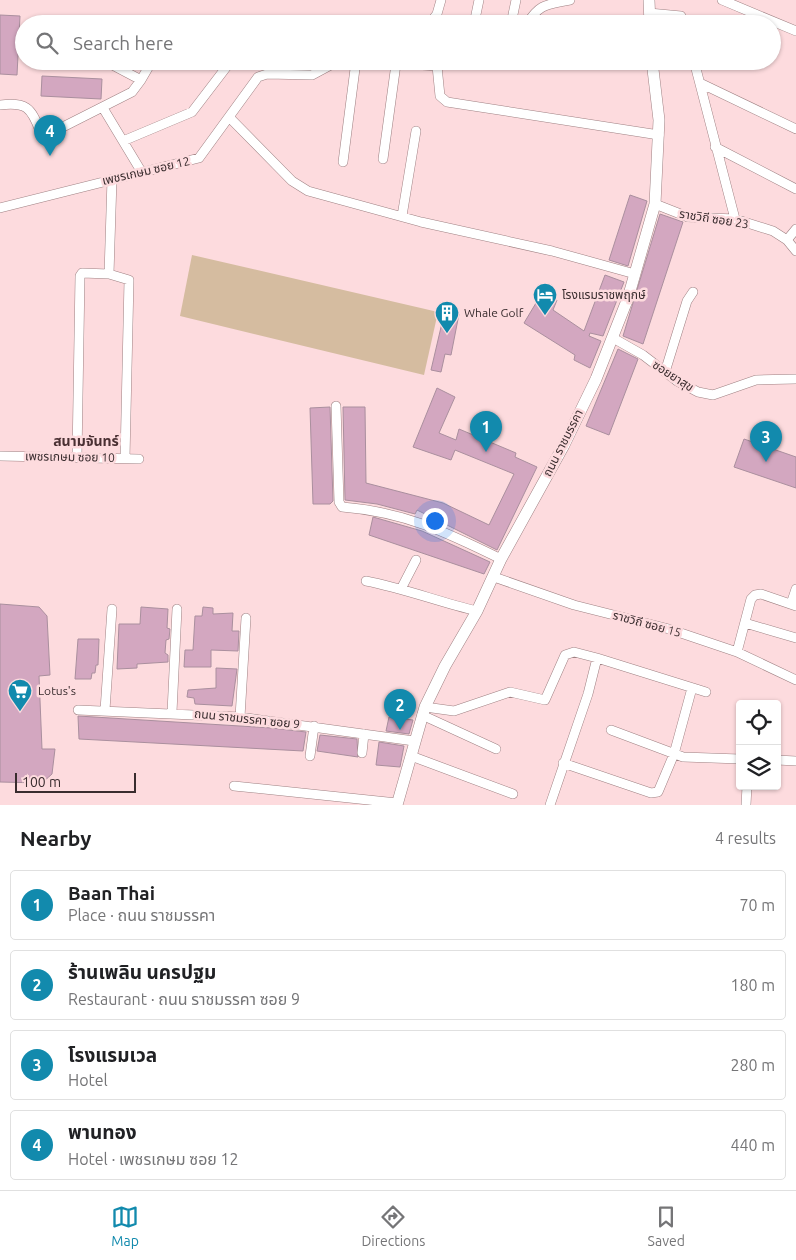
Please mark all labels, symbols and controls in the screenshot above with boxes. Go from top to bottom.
search box [15,15,781,70]
icon: search [33,29,61,57]
text: Search here [73,32,173,54]
pin: 4 [34,115,66,156]
street label: เพชรเกษม ซอย 12 [101,154,191,187]
street label: ราชวิถี ซอย 23 [678,207,750,230]
hotel icon: โรงแรมราชพฤกษ์ [532,282,558,316]
place label: โรงแรมราชพฤกษ์ [562,288,646,302]
building icon: Whale Golf [434,300,460,334]
place label: Whale Golf [464,306,524,319]
street label: ซอยยาสุข [650,358,696,394]
street label: ถนน ราชมรรคา [540,407,585,478]
pin: 1 [470,411,502,452]
pin: 3 [750,421,782,462]
district label: สนามจันทร์ [53,433,119,449]
street label: เพชรเกษม ซอย 10 [25,449,115,464]
your location [422,508,448,534]
street label: ราชวิถี ซอย 15 [612,608,683,639]
supermarket icon: Lotus's [7,678,33,712]
place label: Lotus's [38,684,76,697]
pin: 2 [384,689,416,730]
map controls [736,700,781,790]
button: locate [736,700,781,745]
street label: ถนน ราชมรรคา ซอย 9 [194,706,301,731]
button: layers [736,745,781,790]
scale bar [15,770,136,793]
text: 100 m [22,774,61,790]
text: Nearby [20,826,91,850]
text: 4 results [715,829,776,847]
text: Baan Thai [68,882,155,904]
text: 1 [32,896,42,914]
text: 70 m [739,896,775,914]
text: Place · ถนน ราชมรรคา [68,906,215,924]
text: ร้านเพลิน นครปฐม [68,961,216,983]
text: 2 [32,976,42,994]
text: 180 m [730,976,775,994]
text: Restaurant · ถนน ราชมรรคา ซอย 9 [68,990,300,1008]
text: โรงแรมเวล [68,1044,157,1066]
text: 3 [32,1056,42,1074]
text: 280 m [730,1056,775,1074]
text: Hotel [68,1071,108,1089]
text: พานทอง [68,1121,137,1143]
text: 4 [32,1136,42,1154]
text: 440 m [730,1136,775,1154]
text: Hotel · เพชรเกษม ซอย 12 [68,1150,239,1168]
tab: Map [111,1203,139,1249]
tab: Directions [361,1203,425,1249]
tab: Saved [648,1203,685,1249]

